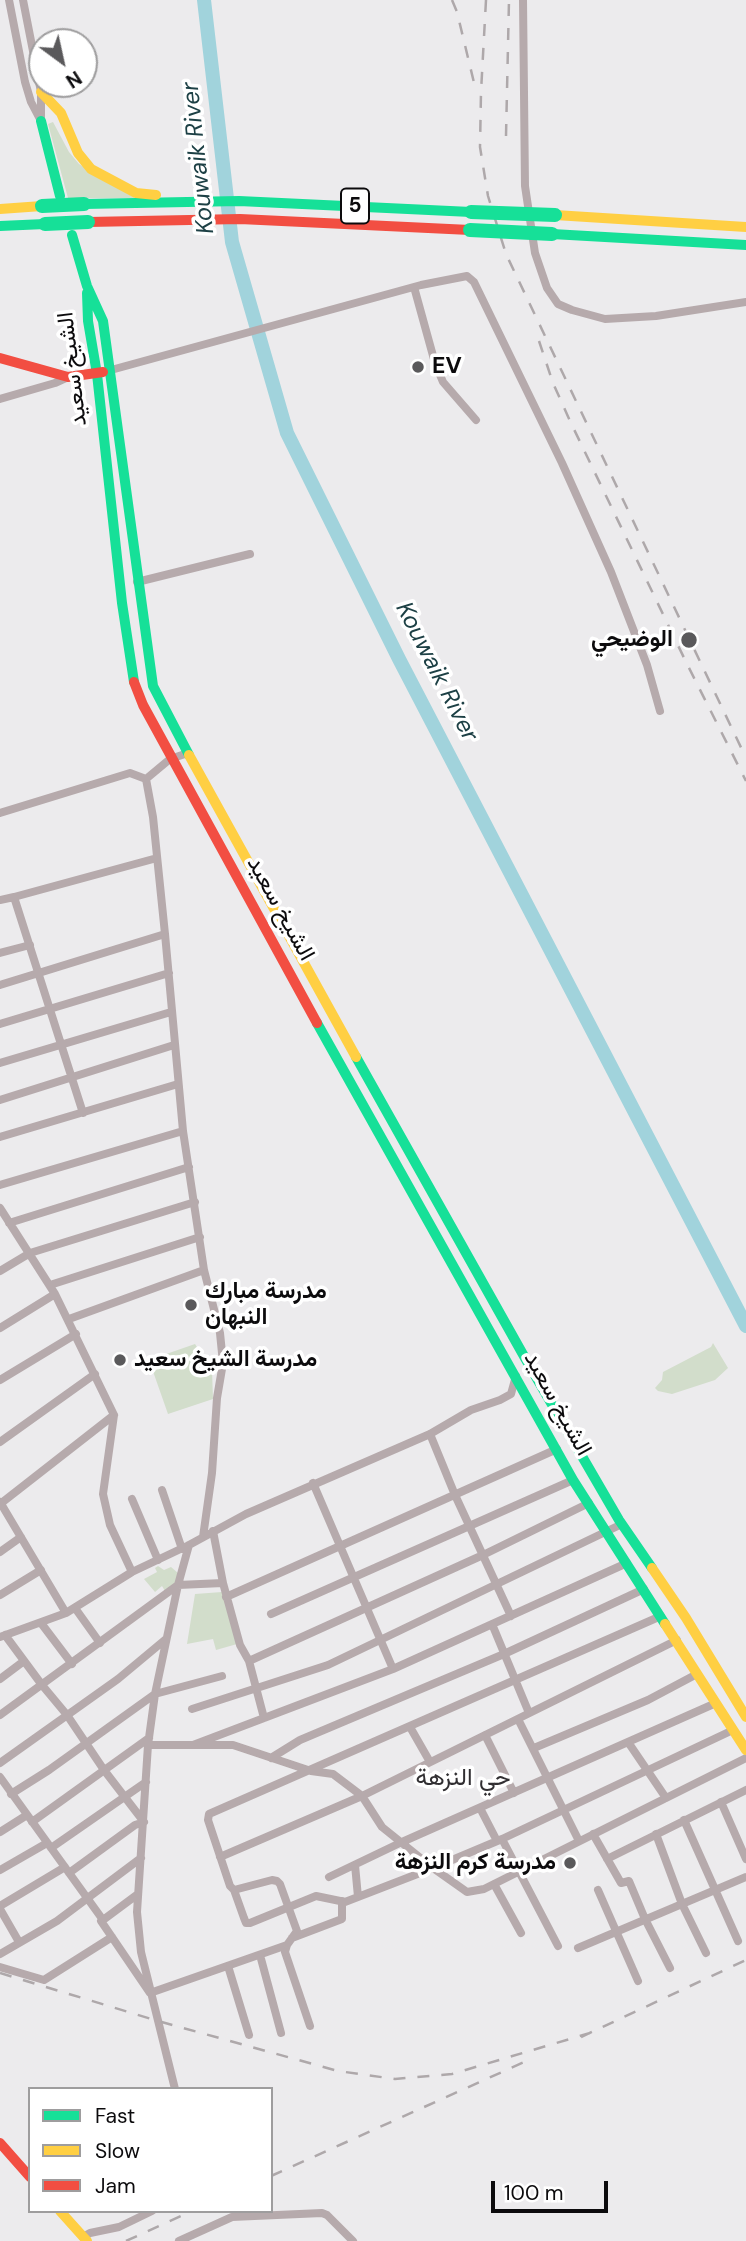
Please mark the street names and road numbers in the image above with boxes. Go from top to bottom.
road number: 5 [341,188,369,224]
street label: الشيخ سعيد [52,310,94,428]
street label: الشيخ سعيد [240,852,320,966]
street label: الشيخ سعيد [517,1347,597,1461]

